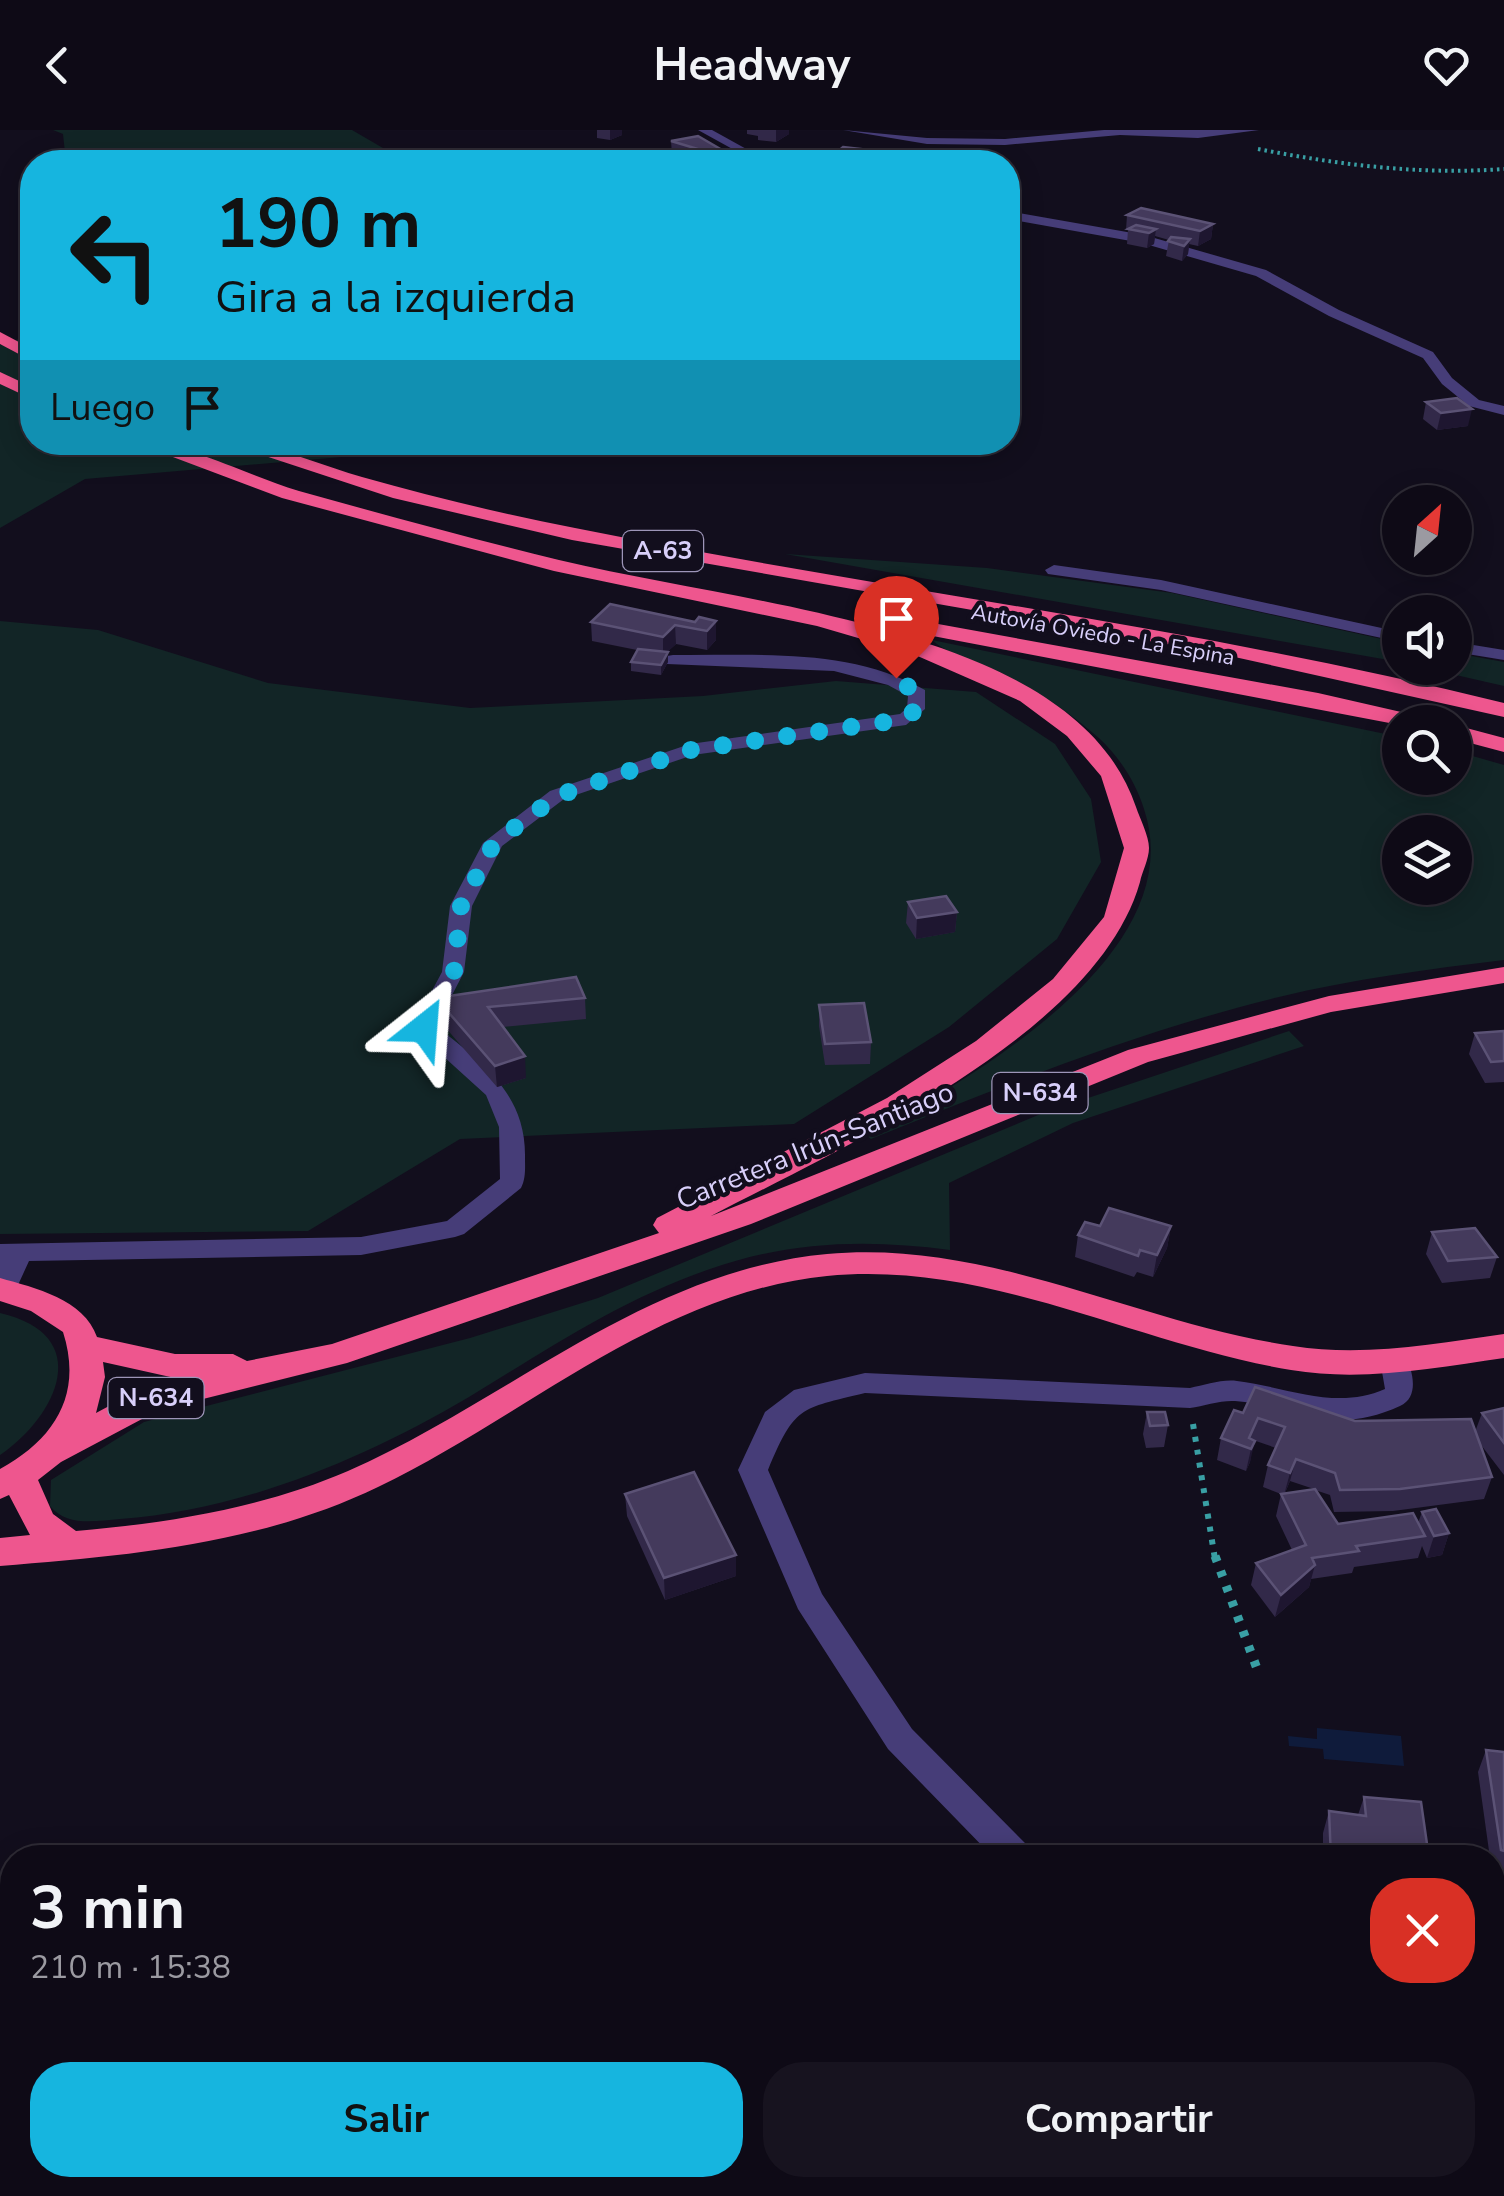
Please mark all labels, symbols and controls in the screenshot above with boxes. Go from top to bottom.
text: Headway [654,35,850,96]
icon: back [30,38,85,93]
icon: heart [1419,38,1474,93]
text: 190 m [215,176,421,272]
icon: left [50,190,180,320]
text: Gira a la izquierda [215,267,576,328]
icon: arrive [175,380,230,435]
text: Luego [50,382,155,433]
north arrow [1382,485,1472,575]
map controls [1382,485,1472,905]
road number: A-63 [623,531,703,571]
pin [854,576,939,679]
icon: arrive [869,591,924,646]
button: sound [1382,595,1472,685]
street label: Autovía Oviedo - La Espina [969,597,1237,673]
button: search [1382,705,1472,795]
button: layers [1382,815,1472,905]
position arrow [372,976,476,1080]
street label: Carretera Irún-Santiago [671,1073,959,1219]
road number: N-634 [992,1073,1088,1113]
road number: N-634 [108,1378,204,1418]
text: 3 min [30,1867,185,1949]
button: close [1370,1878,1475,1983]
text: 210 m · 15:38 [30,1946,231,1989]
button: Salir [30,2062,743,2177]
button: Compartir [763,2062,1475,2177]

